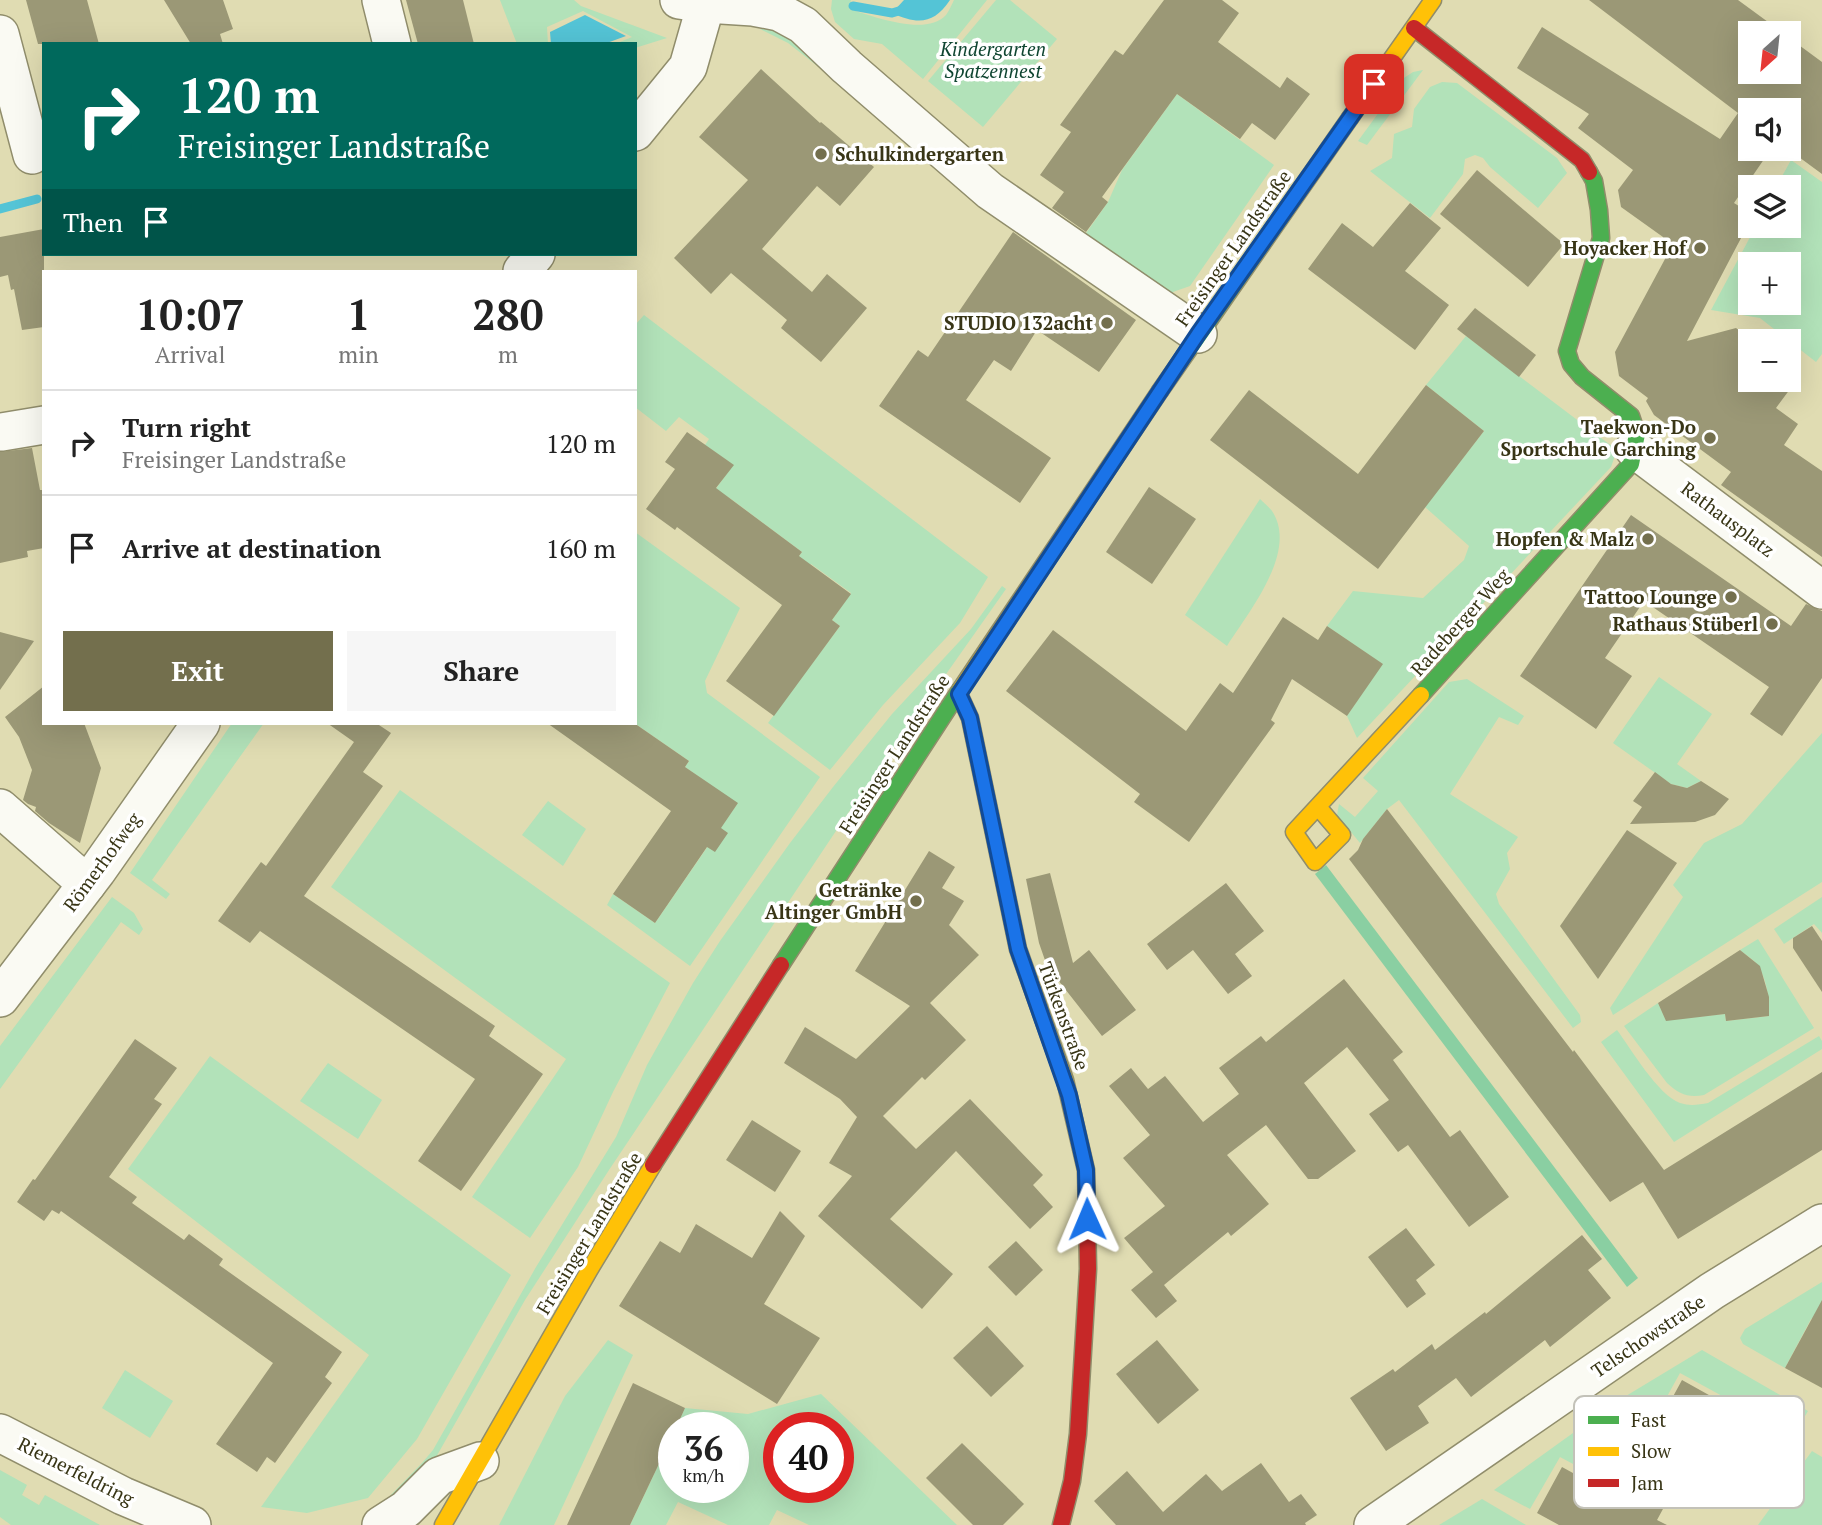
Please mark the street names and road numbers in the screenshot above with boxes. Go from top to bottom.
street label: Freisinger Landstraße [1169,165,1296,331]
street label: Rathausplatz [1676,475,1780,562]
street label: Radeberger Weg [1405,562,1515,681]
street label: Freisinger Landstraße [833,669,955,838]
street label: Römerhofweg [57,806,147,916]
street label: Türkenstraße [1033,958,1096,1073]
street label: Freisinger Landstraße [530,1147,647,1319]
street label: Telschowstraße [1586,1288,1709,1383]
street label: Riemerfeldring [14,1431,139,1511]

